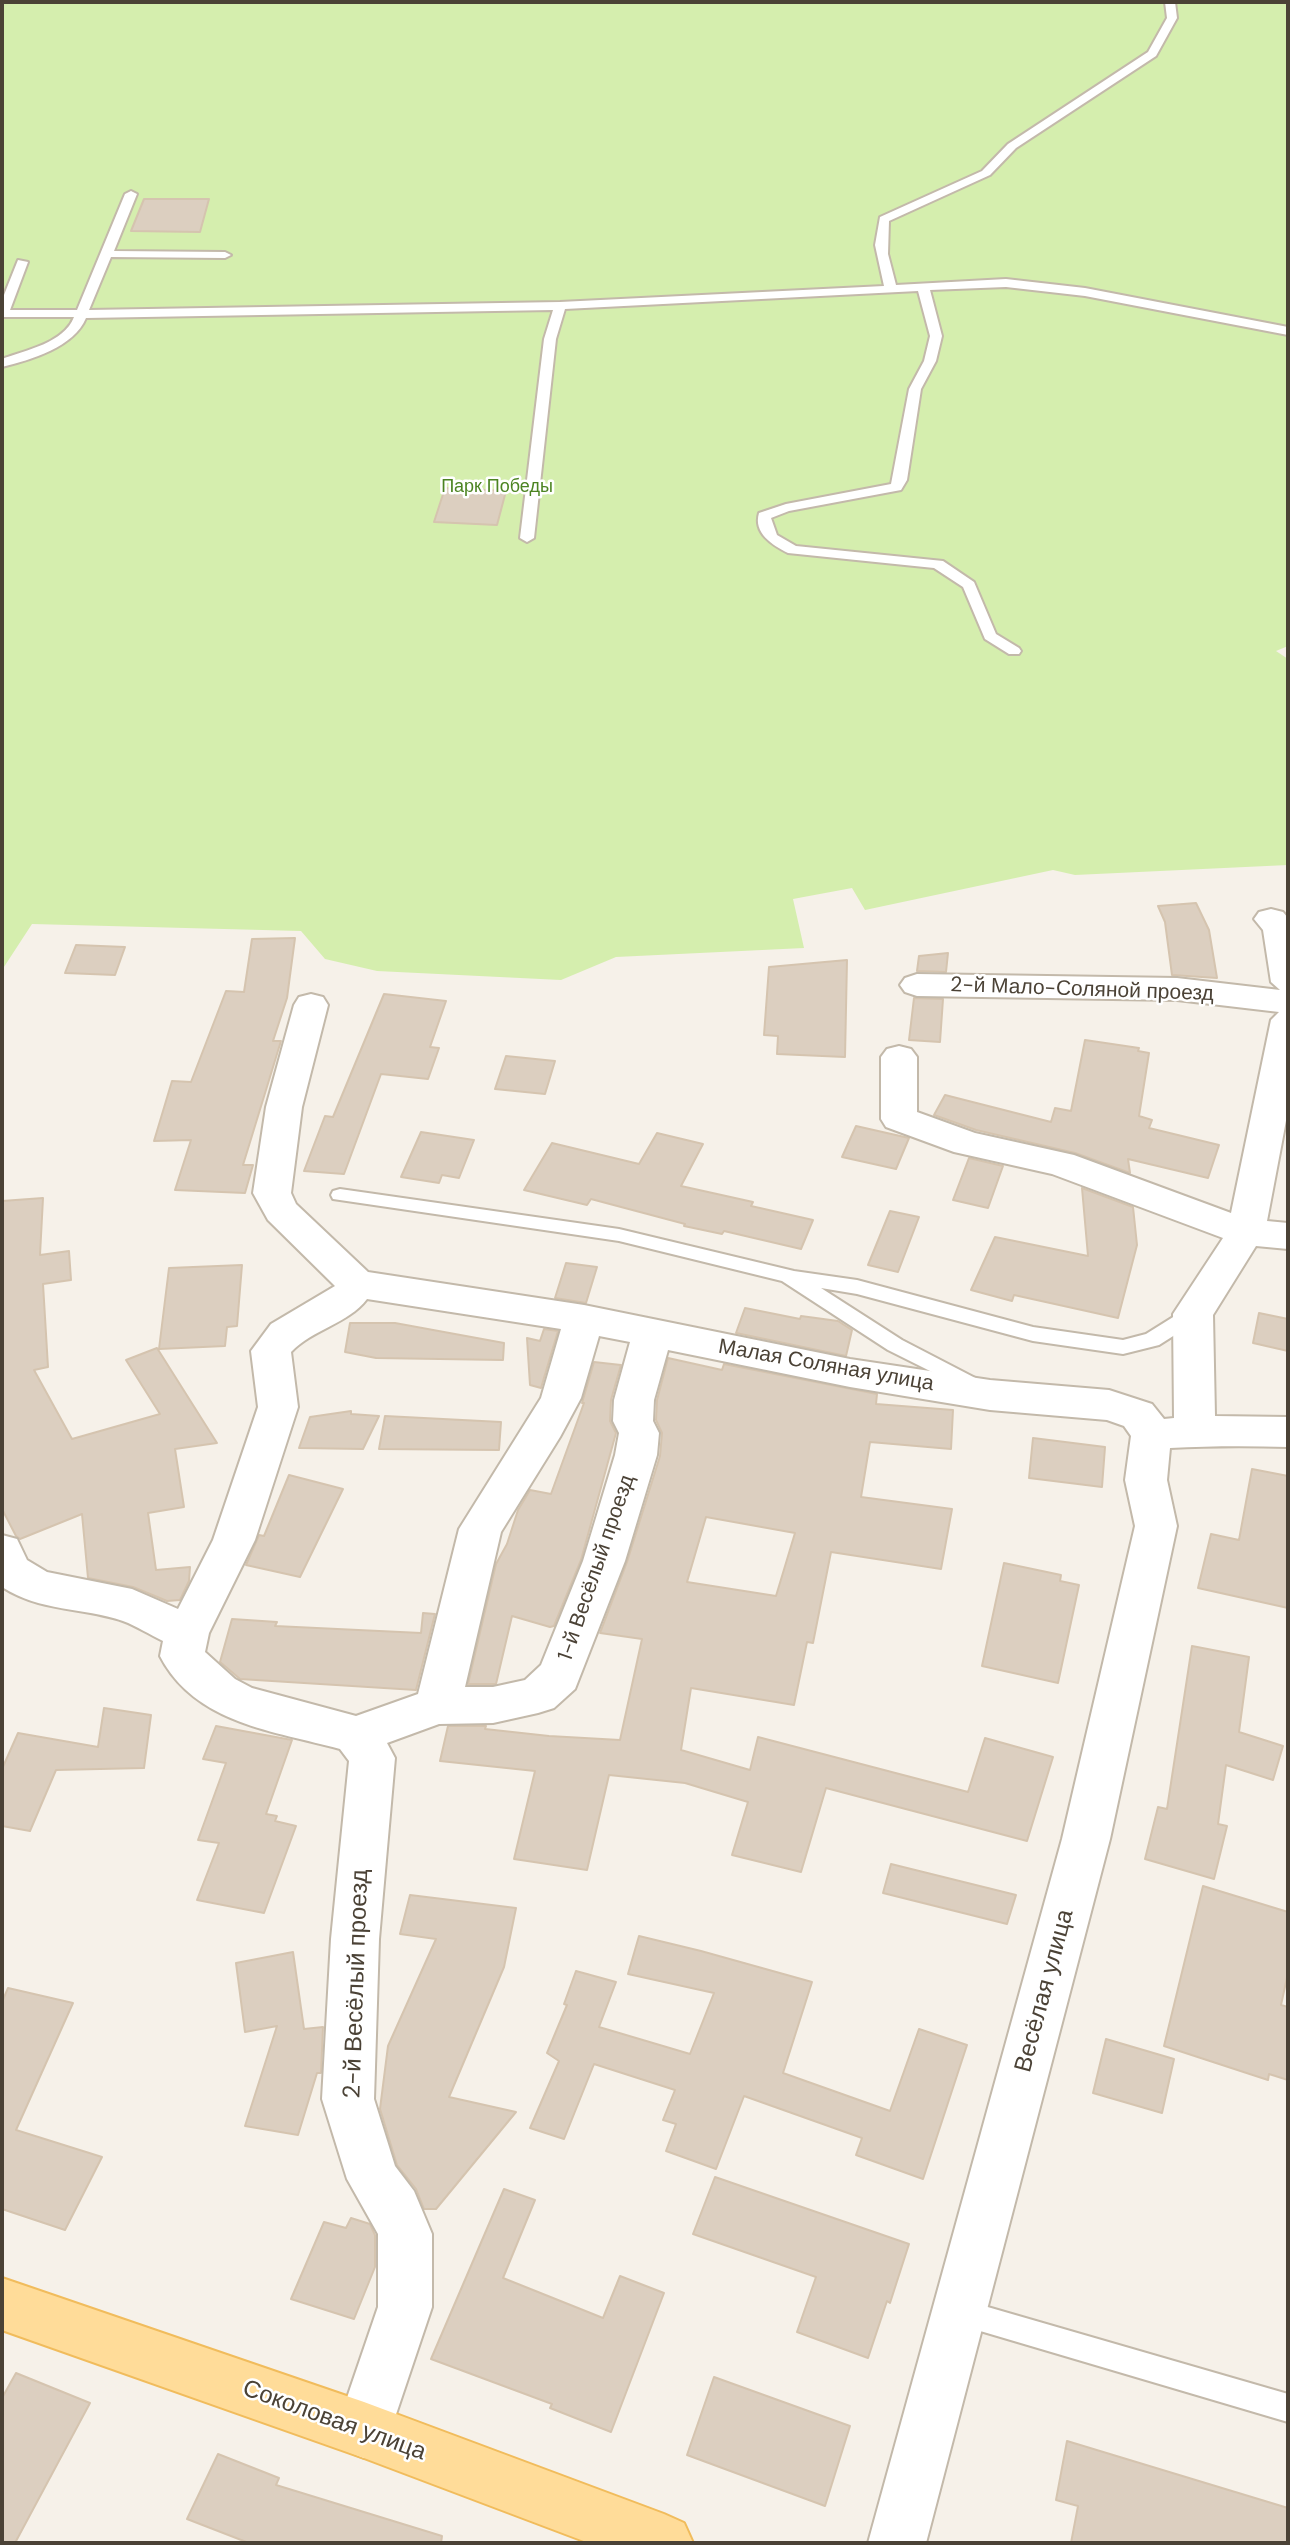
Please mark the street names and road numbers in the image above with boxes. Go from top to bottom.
street label: 2-й Мало-Соляной проезд [950,973,1214,1007]
street label: Малая Соляная улица [716,1335,936,1397]
street label: 1-й Весёлый проезд [553,1472,641,1664]
street label: 2-й Весёлый проезд [339,1869,375,2099]
street label: Весёлая улица [1009,1906,1081,2076]
street label: Соколовая улица [238,2374,430,2468]

